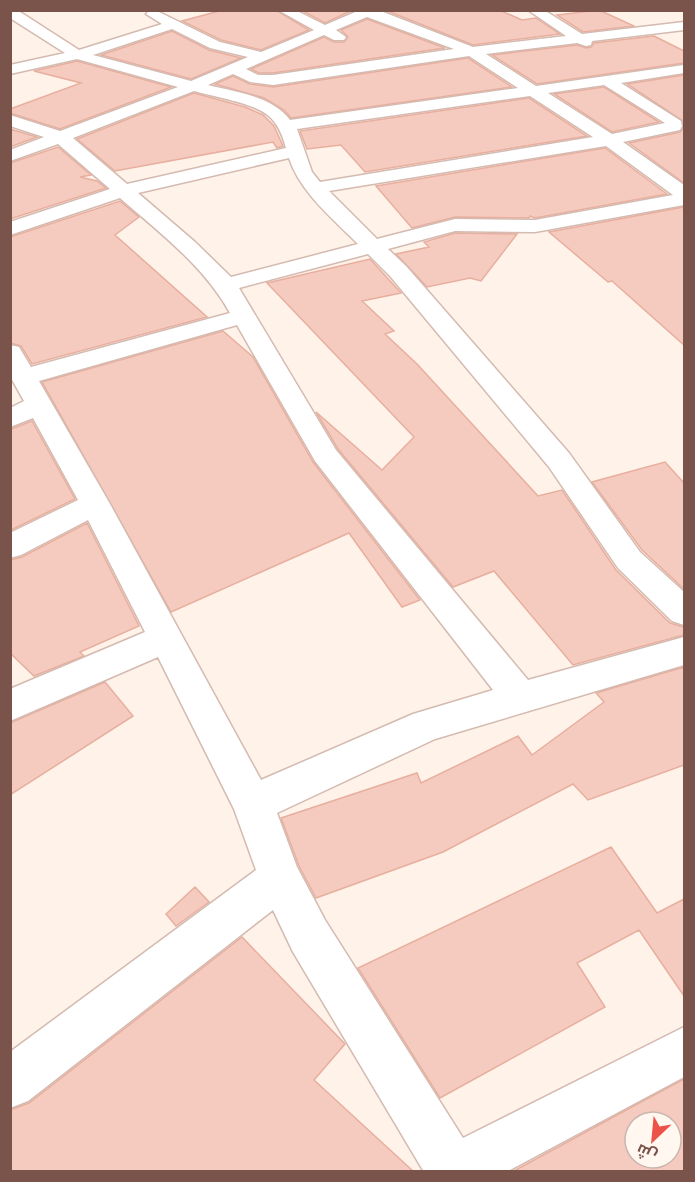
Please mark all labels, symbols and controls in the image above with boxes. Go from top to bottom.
north arrow [623,1110,683,1170]
text: ش [633,1140,660,1166]

